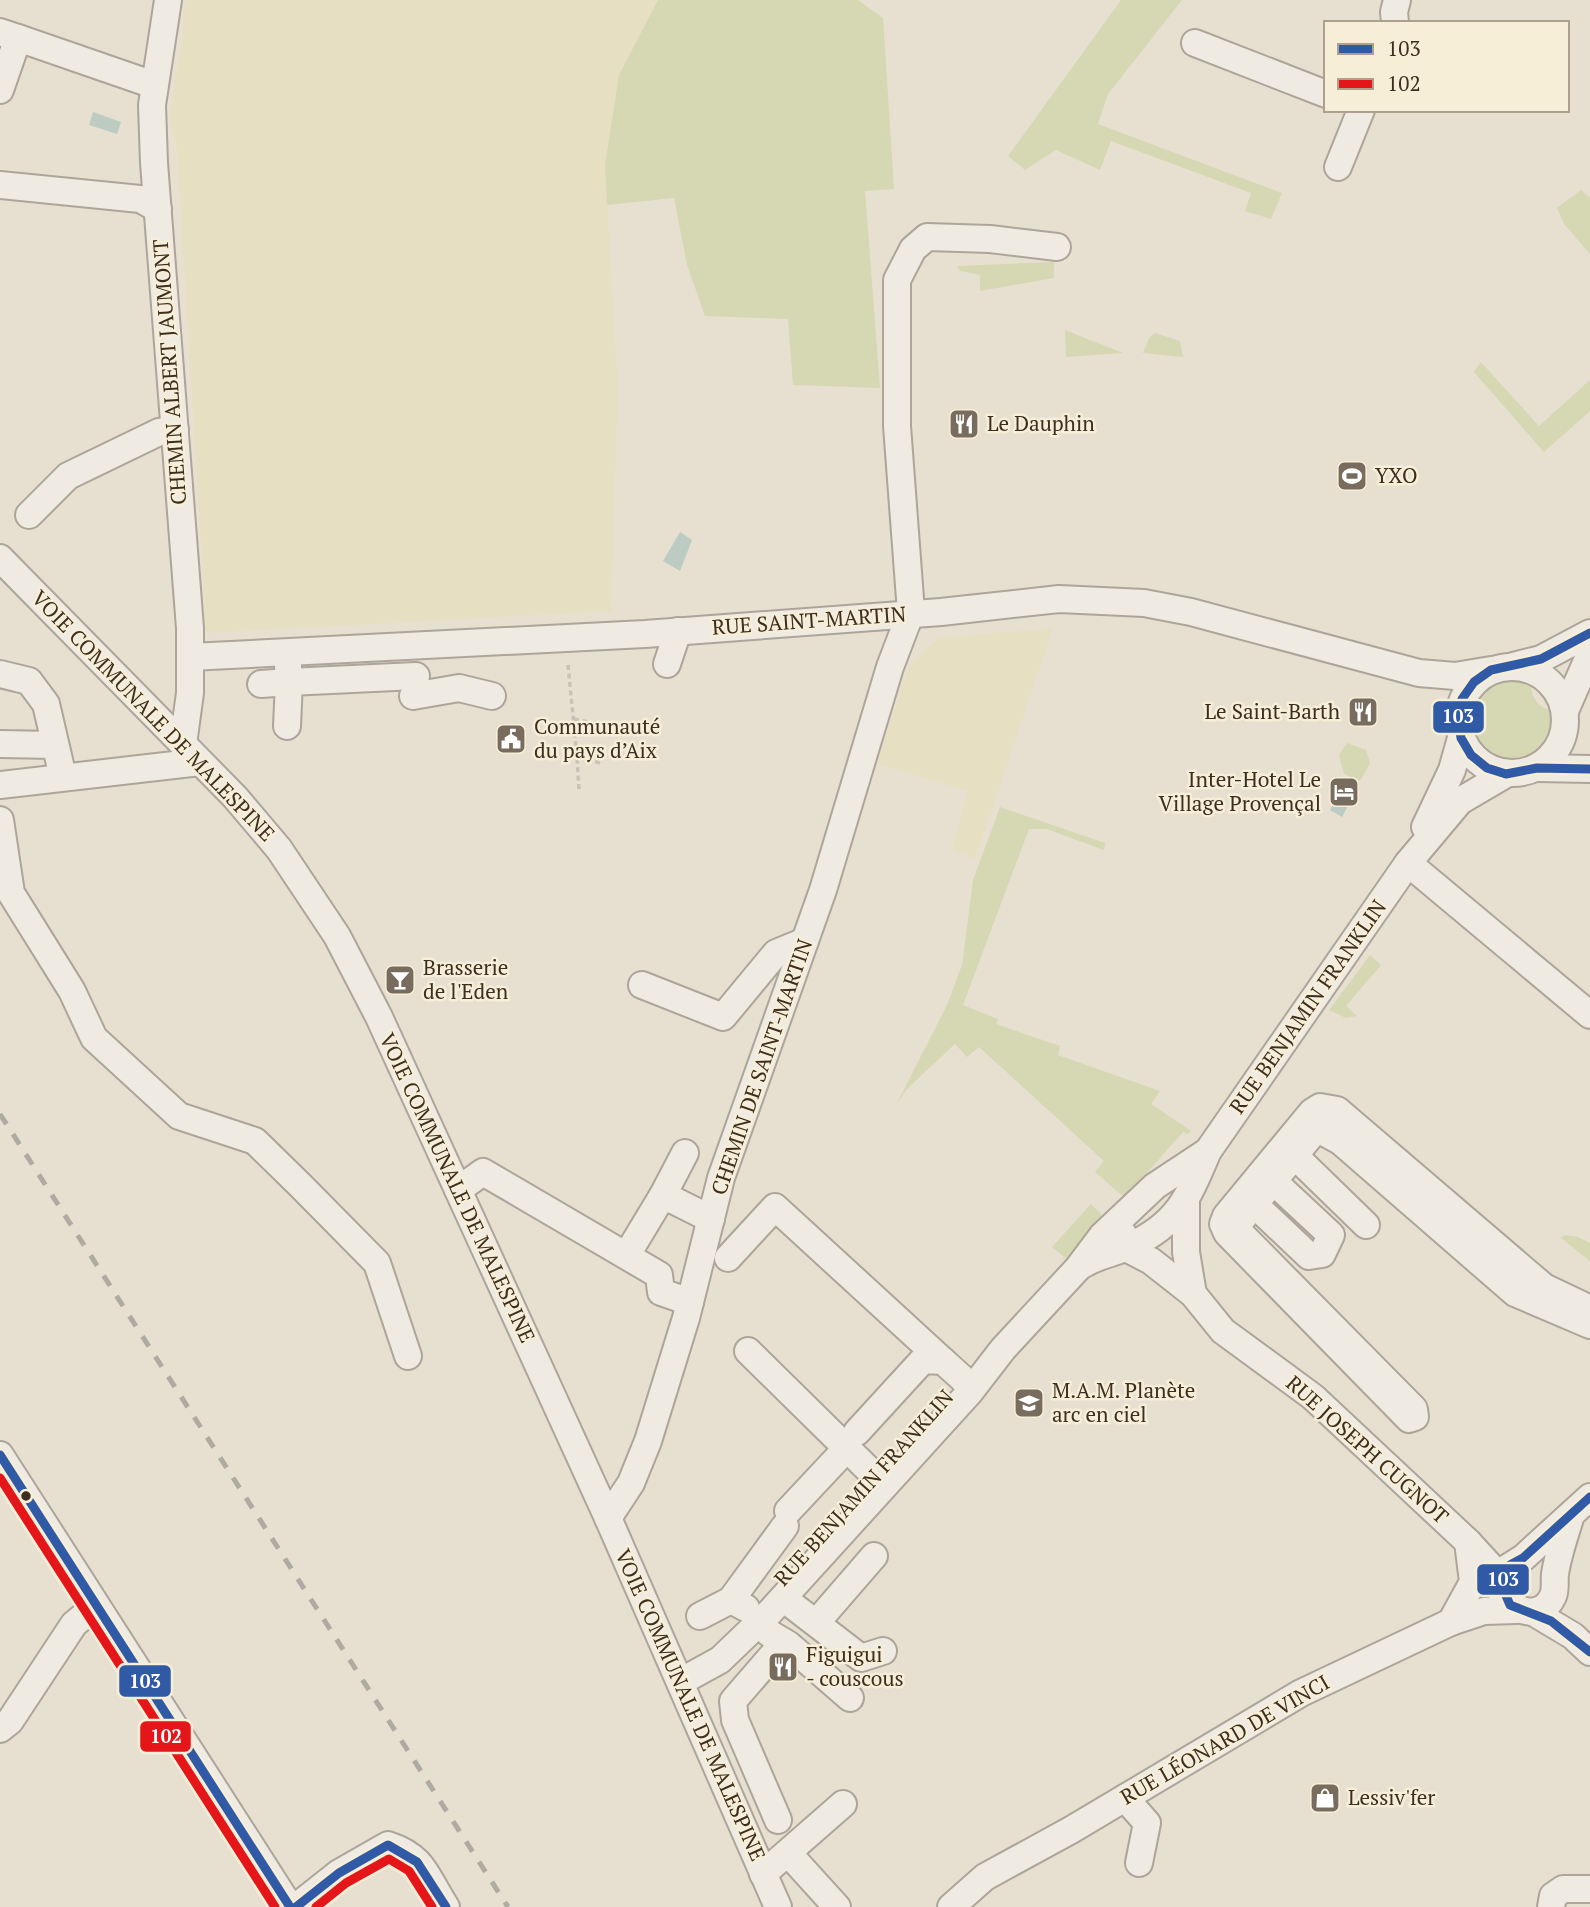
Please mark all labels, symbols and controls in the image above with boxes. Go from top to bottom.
legend [1324,21,1569,112]
text: 103 [1387,34,1421,62]
text: 102 [1387,69,1421,97]
street label: CHEMIN ALBERT JAUMONT [146,238,192,506]
restaurant icon: Le Dauphin [947,407,981,441]
place label: Le Dauphin [987,409,1095,437]
sports icon: YXO [1335,459,1369,493]
place label: YXO [1375,461,1417,489]
street label: VOIE COMMUNALE DE MALESPINE [26,584,281,847]
street label: RUE SAINT-MARTIN [711,599,907,641]
restaurant icon: Le Saint-Barth [1346,695,1380,729]
place label: Le Saint-Barth [1205,697,1340,725]
line badge: 103 [1432,700,1485,734]
text: 103 [1442,703,1474,728]
place label: Communauté du pays d’Aix [534,712,660,764]
public building icon: Communauté du pays d’Aix [494,722,528,756]
place label: Inter-Hotel Le Village Provençal [1159,765,1321,817]
hotel icon: Inter-Hotel Le Village Provençal [1327,775,1361,809]
street label: RUE BENJAMIN FRANKLIN [1223,894,1392,1119]
street label: CHEMIN DE SAINT-MARTIN [704,935,818,1198]
place label: Brasserie de l'Eden [423,953,509,1005]
bar icon: Brasserie de l'Eden [383,963,417,997]
street label: VOIE COMMUNALE DE MALESPINE [374,1028,542,1347]
street label: RUE JOSEPH CUGNOT [1280,1369,1455,1530]
place label: M.A.M. Planète arc en ciel [1052,1376,1195,1428]
street label: RUE BENJAMIN FRANKLIN [767,1383,959,1592]
school or university icon: M.A.M. Planète arc en ciel [1012,1386,1046,1420]
unlabelled marker [19,1489,33,1503]
street label: VOIE COMMUNALE DE MALESPINE [609,1544,773,1865]
line badge: 103 [1476,1563,1530,1596]
text: 103 [1487,1566,1519,1591]
place label: Figuigui - couscous [806,1640,904,1692]
restaurant icon: Figuigui - couscous [766,1650,800,1684]
line badge: 103 [118,1664,172,1698]
text: 103 [129,1668,161,1693]
street label: RUE LÉONARD DE VINCI [1115,1668,1334,1810]
line badge: 102 [139,1720,192,1753]
text: 102 [150,1723,182,1748]
shop icon: Lessiv'fer [1308,1781,1342,1815]
place label: Lessiv'fer [1348,1783,1435,1811]

